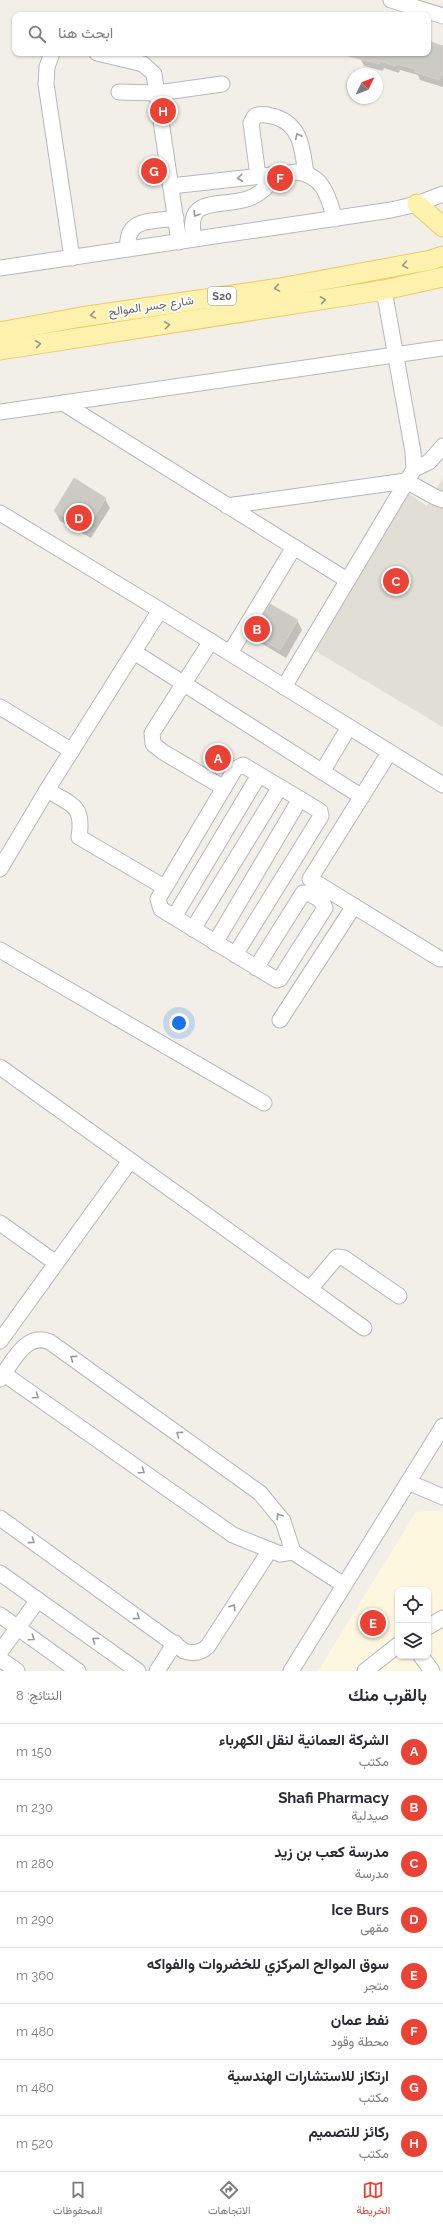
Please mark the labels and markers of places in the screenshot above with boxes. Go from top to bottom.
pin: H [150,96,176,126]
pin: G [141,156,167,186]
pin: F [267,163,293,193]
pin: D [66,503,92,533]
pin: C [383,566,409,596]
pin: B [244,614,270,644]
pin: A [205,743,231,773]
pin: E [360,1608,386,1638]

